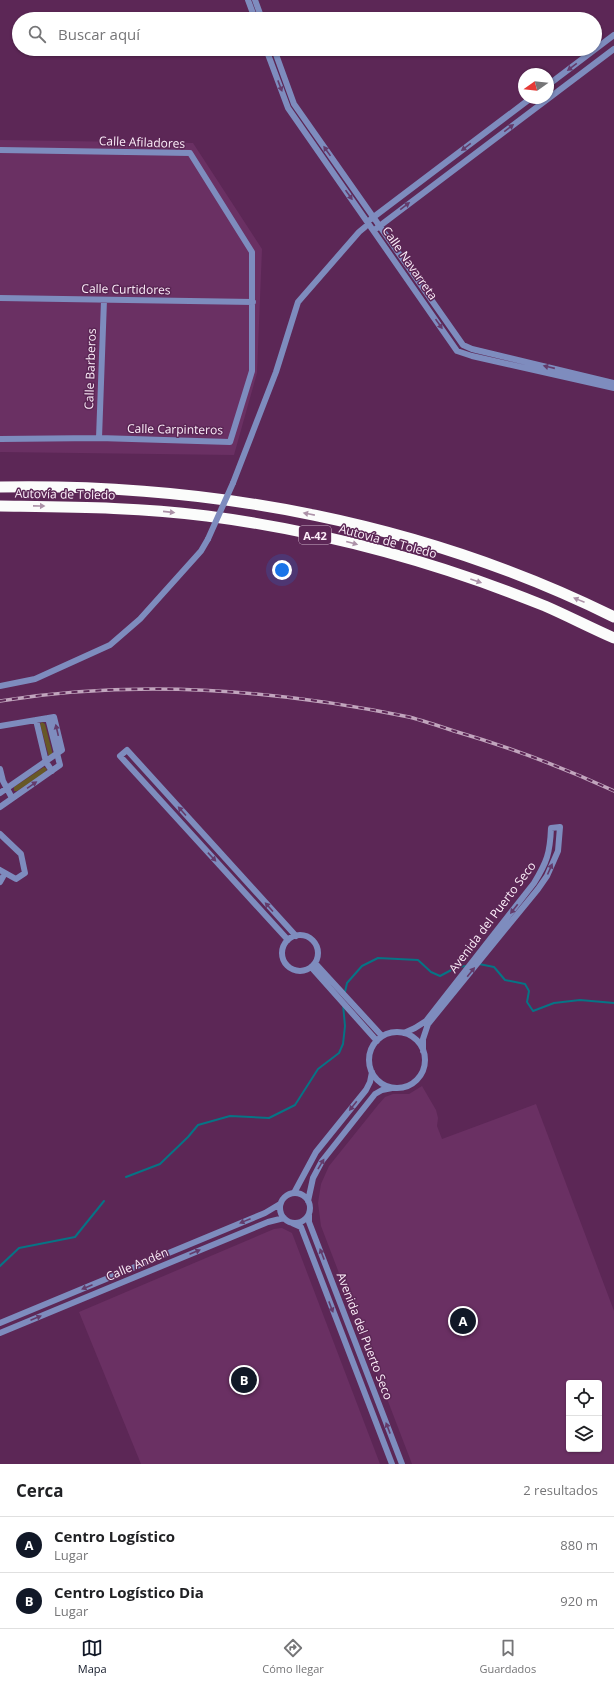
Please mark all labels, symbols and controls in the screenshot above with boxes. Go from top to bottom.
search box [12,12,602,56]
icon: search [26,23,48,45]
text: Buscar aquí [58,24,140,44]
one-way arrow [566,62,577,71]
north arrow [518,68,554,104]
one-way arrow [277,80,283,92]
one-way arrow [504,124,515,132]
street label: Calle Afiladores [99,132,186,152]
one-way arrow [461,143,472,151]
one-way arrow [323,145,331,156]
one-way arrow [345,190,353,200]
one-way arrow [400,202,411,211]
street label: Calle Navarreta [378,223,442,303]
street label: Calle Curtidores [81,280,171,298]
one-way arrow [435,319,443,330]
street label: Calle Barberos [80,328,100,410]
one-way arrow [543,364,555,370]
street label: Calle Carpinteros [127,420,223,438]
street label: Autovía de Toledo [15,485,115,503]
one-way arrow [33,503,46,509]
one-way arrow [163,509,175,516]
one-way arrow [303,511,315,517]
street label: Autovía de Toledo [337,520,439,562]
road number: A-42 [299,526,331,544]
one-way arrow [346,540,358,546]
your location [272,560,292,580]
one-way arrow [471,578,483,584]
one-way arrow [573,597,584,603]
one-way arrow [54,724,60,736]
one-way arrow [26,781,37,788]
one-way arrow [177,806,187,816]
one-way arrow [208,852,217,862]
street label: Avenida del Puerto Seco [445,858,539,976]
one-way arrow [547,864,553,875]
one-way arrow [265,902,274,912]
one-way arrow [510,904,518,914]
one-way arrow [467,967,475,978]
one-way arrow [349,1100,358,1111]
one-way arrow [317,1158,324,1170]
one-way arrow [240,1218,251,1224]
street label: Calle Andén [103,1243,171,1285]
one-way arrow [318,1247,324,1259]
one-way arrow [189,1249,201,1255]
street label: Avenida del Puerto Seco [333,1270,397,1402]
one-way arrow [81,1284,92,1290]
one-way arrow [329,1301,335,1313]
pin: A [450,1306,476,1336]
one-way arrow [30,1315,42,1322]
pin: B [231,1365,257,1395]
map controls [566,1380,602,1452]
button: locate [566,1380,602,1416]
button: layers [566,1416,602,1452]
one-way arrow [385,1421,391,1433]
text: Cerca [16,1479,64,1502]
text: 2 resultados [523,1481,598,1499]
text: Centro Logístico [54,1526,175,1546]
text: A [25,1536,33,1554]
text: 880 m [560,1536,598,1554]
text: Lugar [54,1546,88,1564]
text: Centro Logístico Dia [54,1582,204,1602]
text: B [25,1592,33,1610]
text: 920 m [560,1592,598,1610]
text: Lugar [54,1602,88,1620]
tab: Mapa [78,1637,107,1676]
tab: Cómo llegar [262,1637,324,1676]
tab: Guardados [479,1637,536,1676]

